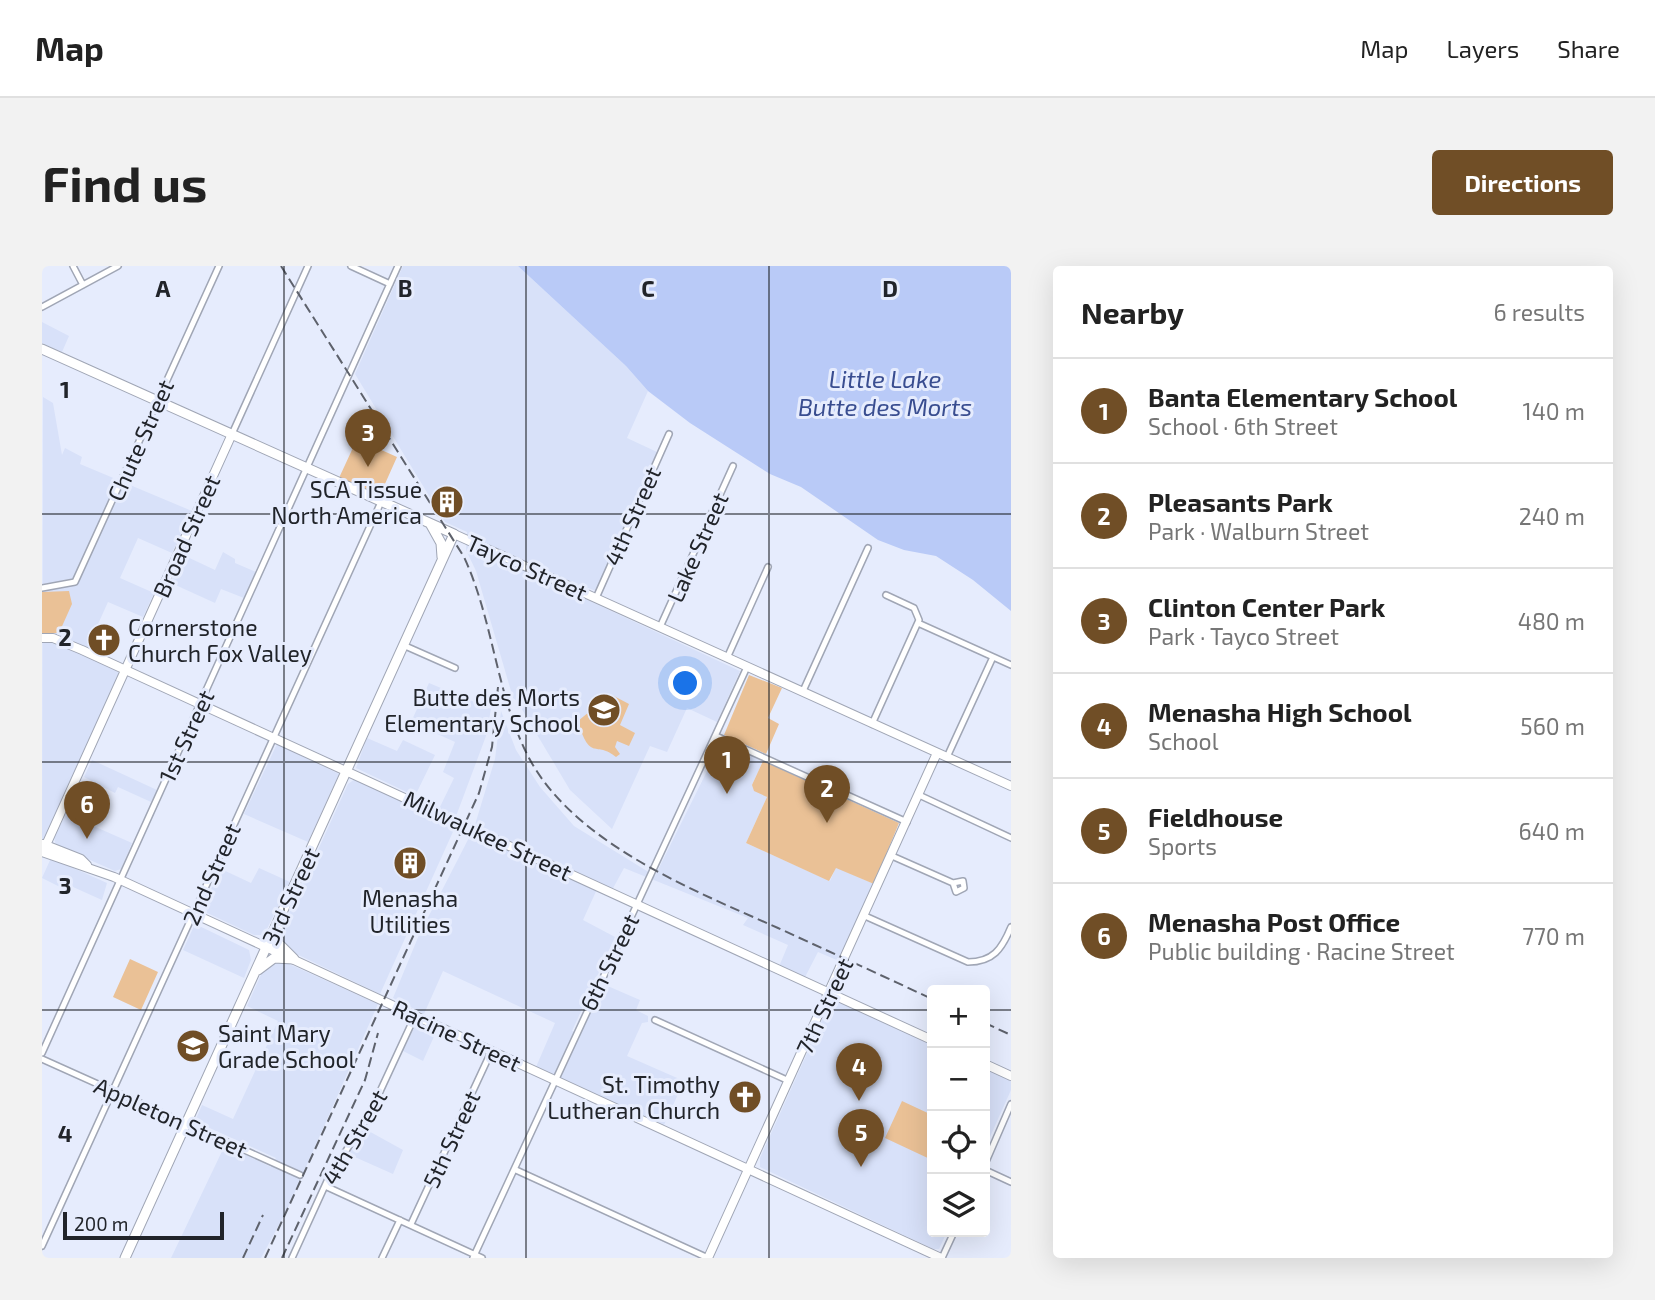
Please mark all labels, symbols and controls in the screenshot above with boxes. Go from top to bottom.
text: Map [35,28,104,68]
text: Map [1360,34,1408,63]
text: Layers [1446,34,1519,63]
text: Share [1557,34,1620,63]
button: Directions [1432,150,1613,215]
text: Find us [42,153,207,212]
text: A [155,274,171,302]
text: B [398,274,412,302]
text: C [641,274,655,302]
text: D [882,274,898,302]
text: Nearby [1081,294,1184,330]
text: 6 results [1494,298,1585,326]
water label: Little Lake Butte des Morts [798,364,972,421]
text: 1 [60,375,70,403]
street label: Chute Street [101,375,179,505]
text: Banta Elementary School [1148,381,1457,412]
text: 1 [1099,397,1109,425]
text: 140 m [1523,397,1585,425]
pin: 3 [345,409,391,467]
text: School · 6th Street [1148,412,1338,440]
street label: 4th Street [598,462,666,570]
street label: Broad Street [147,470,226,602]
place label: SCA Tissue North America [271,475,422,529]
building icon: SCA Tissue North America [428,483,466,521]
text: Pleasants Park [1148,486,1333,517]
street label: Lake Street [660,488,734,606]
text: 2 [1097,502,1111,530]
text: 240 m [1519,502,1585,530]
text: Park · Walburn Street [1148,517,1369,545]
street label: Tayco Street [462,528,592,606]
text: Clinton Center Park [1148,591,1385,622]
text: 3 [1097,607,1111,635]
text: 480 m [1518,607,1585,635]
place label: Cornerstone Church Fox Valley [128,613,312,667]
church icon: Cornerstone Church Fox Valley [85,621,123,659]
text: Park · Tayco Street [1148,622,1339,650]
text: 2 [58,623,72,651]
your location [668,666,702,700]
place label: Butte des Morts Elementary School [384,683,580,737]
street label: 1st Street [152,685,220,787]
school or university icon: Butte des Morts Elementary School [585,691,623,729]
text: Menasha High School [1148,696,1412,727]
text: 4 [1097,712,1111,740]
text: 560 m [1520,712,1585,740]
text: School [1148,727,1218,755]
pin: 1 [704,736,750,794]
pin: 2 [804,765,850,823]
pin: 6 [64,781,110,839]
street label: Milwaukee Street [400,784,577,886]
text: Fieldhouse [1148,801,1283,832]
text: 5 [1098,817,1110,845]
text: 640 m [1519,817,1585,845]
street label: 2nd Street [176,819,246,929]
text: Sports [1148,832,1217,860]
street label: 3rd Street [255,843,325,949]
building icon: Menasha Utilities [391,844,429,882]
text: 3 [58,871,72,899]
place label: Menasha Utilities [362,884,458,938]
text: Menasha Post Office [1148,906,1400,937]
street label: 6th Street [574,909,645,1015]
text: 6 [1097,922,1111,950]
text: 770 m [1522,922,1585,950]
text: Public building · Racine Street [1148,937,1455,965]
street label: 7th Street [790,953,859,1059]
map controls [927,985,990,1237]
button: + [927,985,990,1048]
street label: Racine Street [388,993,526,1077]
place label: Saint Mary Grade School [218,1019,356,1073]
school or university icon: Saint Mary Grade School [174,1027,212,1065]
pin: 4 [836,1043,882,1101]
button: − [927,1048,990,1111]
place label: St. Timothy Lutheran Church [547,1070,720,1124]
street label: Appleton Street [90,1071,252,1163]
church icon: St. Timothy Lutheran Church [726,1078,764,1116]
street label: 4th Street [316,1084,393,1190]
street label: 5th Street [416,1086,486,1192]
pin: 5 [838,1109,884,1167]
button: locate [927,1111,990,1174]
text: 4 [58,1119,72,1147]
button: layers [927,1174,990,1237]
scale bar [63,1209,224,1241]
text: 200 m [74,1212,128,1235]

